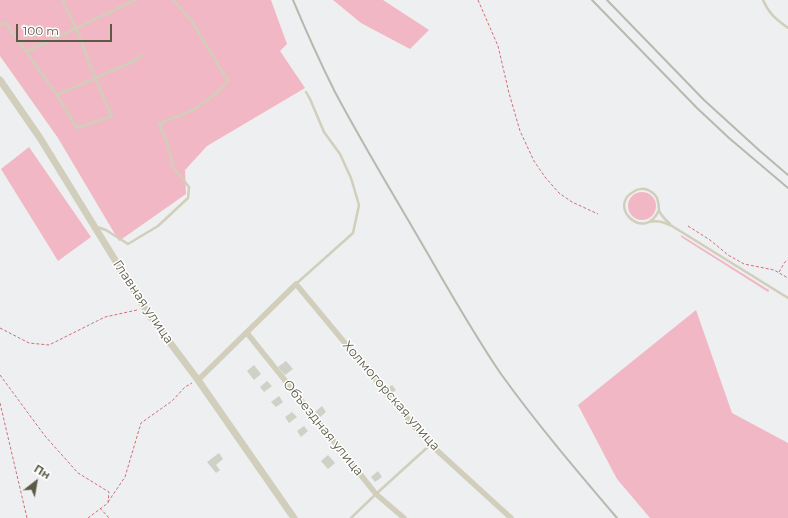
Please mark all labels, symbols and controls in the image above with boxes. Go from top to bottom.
scale bar [18,16,114,42]
text: 100 m [23,23,59,38]
street label: Главная улица [109,257,177,347]
street label: Холмогорская улица [339,338,443,454]
street label: Объездная улица [279,377,367,479]
text: Пн [31,461,53,482]
north arrow [16,462,56,502]

